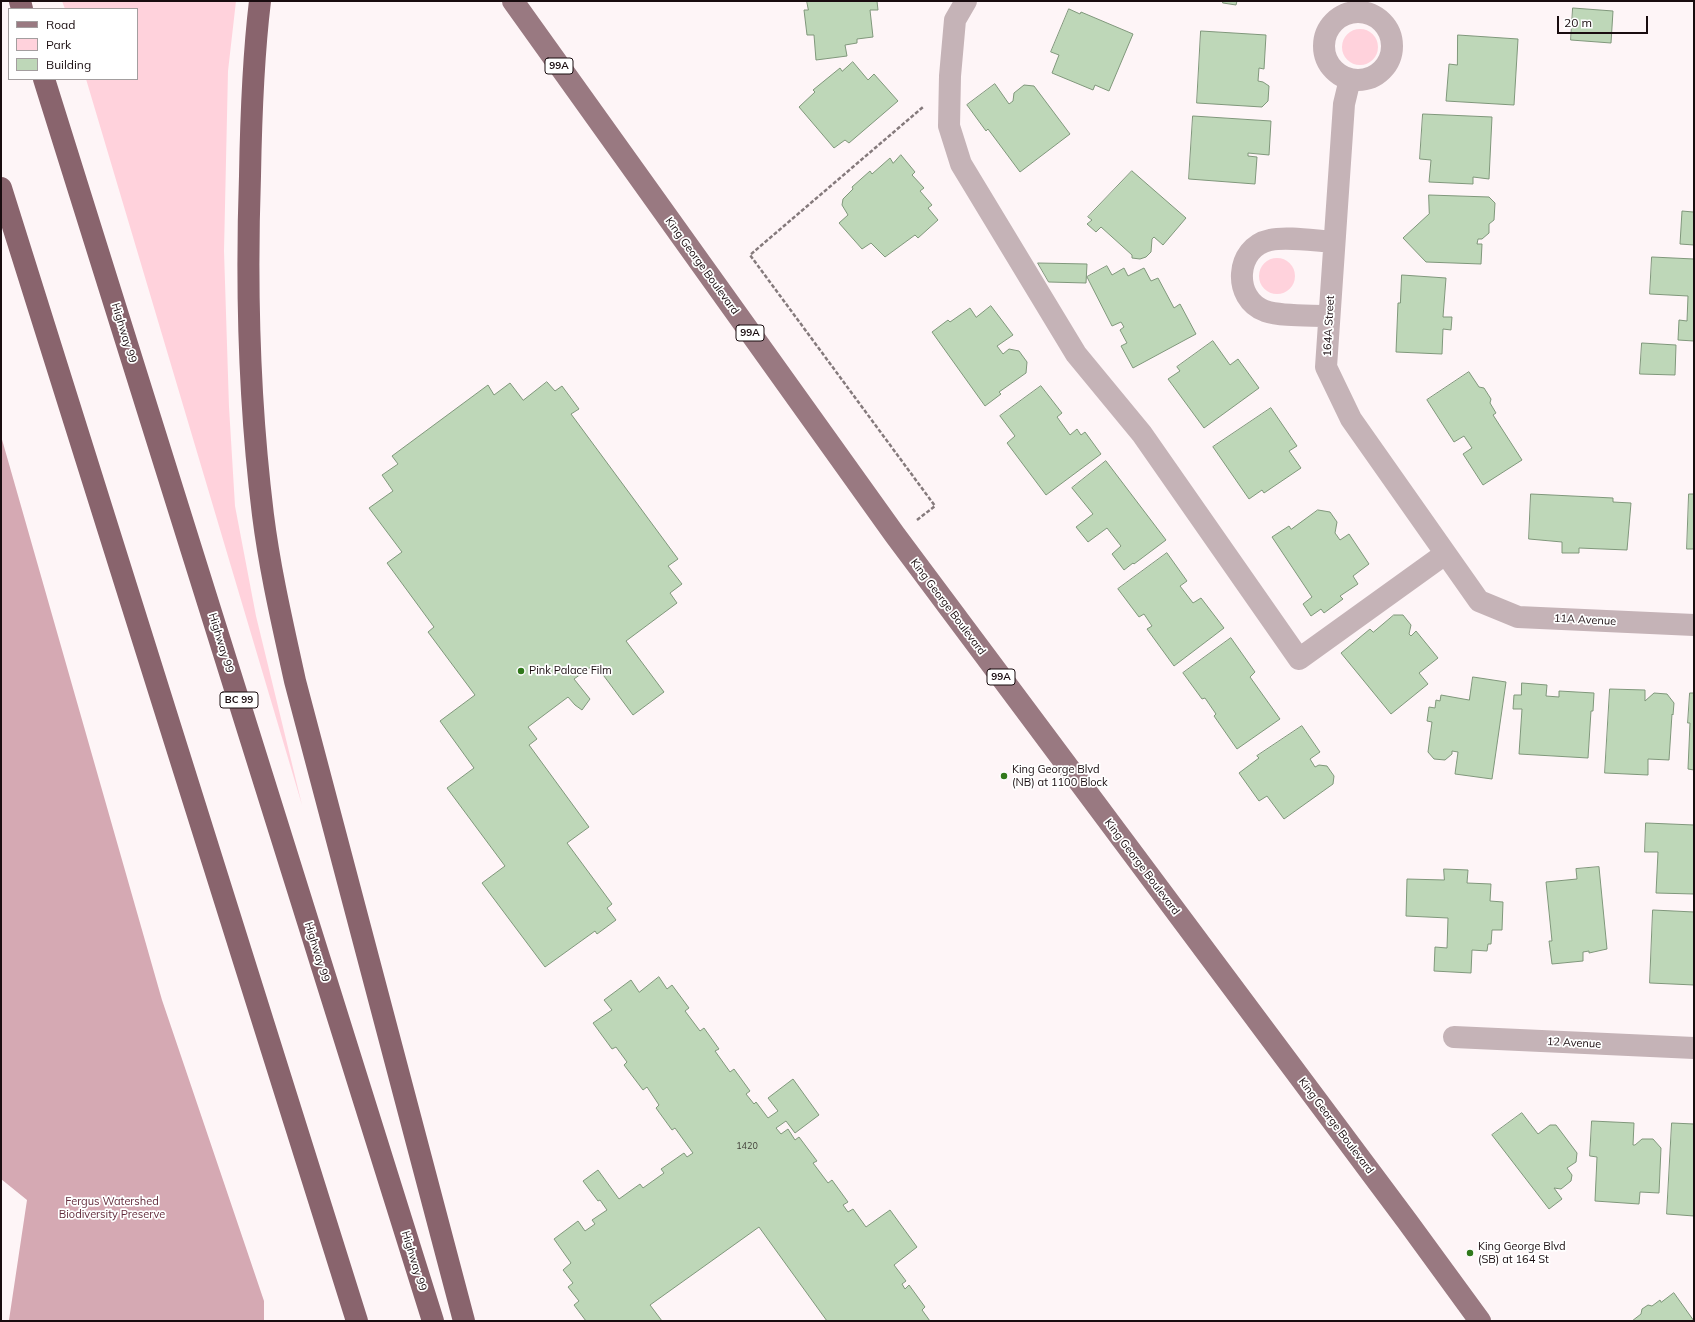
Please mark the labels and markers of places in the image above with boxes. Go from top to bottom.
place label: Pink Palace Film [529,664,612,678]
marker: Pink Palace Film [516,666,526,676]
place label: King George Blvd (NB) at 1100 Block [1012,763,1108,789]
marker: King George Blvd (NB) at 1100 Block [999,771,1009,781]
place label: King George Blvd (SB) at 164 St [1478,1240,1566,1266]
marker: King George Blvd (SB) at 164 St [1465,1248,1475,1258]

